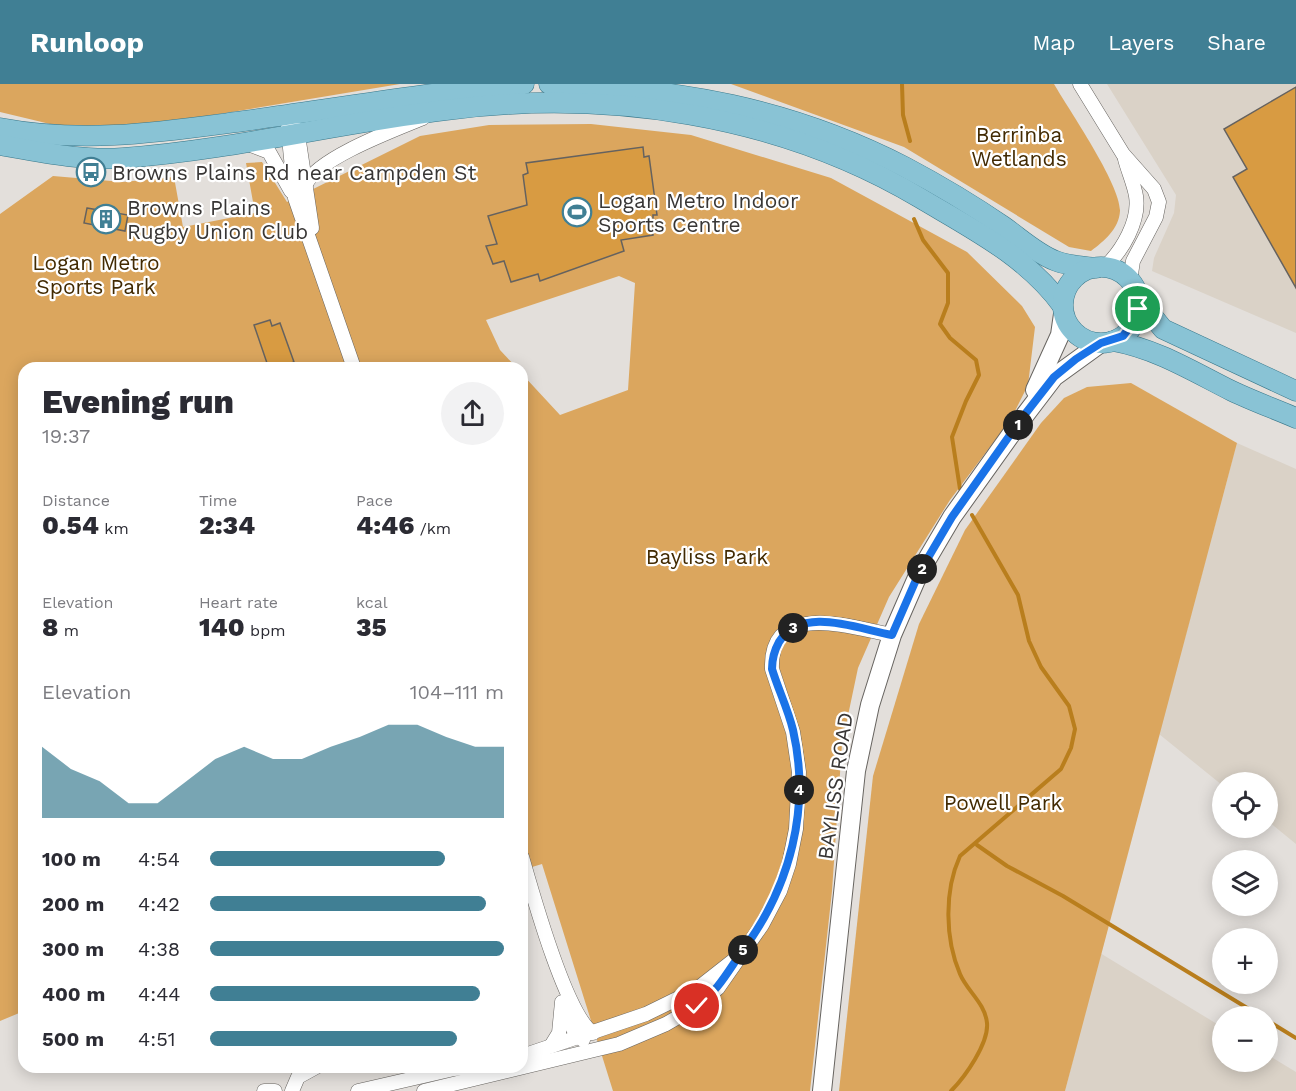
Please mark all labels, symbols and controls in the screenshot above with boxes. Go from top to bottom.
text: Runloop [30,26,144,59]
text: Map [1032,30,1075,55]
text: Layers [1108,30,1174,55]
text: Share [1207,30,1266,55]
park label: Berrinba Wetlands [971,122,1067,171]
bus stop icon: Browns Plains Rd near Campden St [75,156,107,188]
place label: Browns Plains Rd near Campden St [112,160,476,185]
place label: Logan Metro Indoor Sports Centre [598,188,799,237]
place label: Browns Plains Rugby Union Club [127,195,308,244]
sports icon: Logan Metro Indoor Sports Centre [561,196,593,228]
building icon: Browns Plains Rugby Union Club [90,203,122,235]
park label: Logan Metro Sports Park [32,250,160,299]
pin [1112,283,1163,334]
icon: arrive [1121,292,1154,325]
text: Evening run [42,382,234,421]
button: share [441,382,504,445]
pin: 1 [1003,410,1033,440]
text: 1 [1015,415,1021,434]
text: 19:37 [42,424,90,448]
text: Distance [42,491,110,510]
text: Time [199,491,237,510]
text: Pace [356,491,393,510]
text: 0.54 [42,510,99,540]
text: 2:34 [199,510,255,540]
text: 4:46 [356,510,414,540]
text: km [99,519,129,538]
text: /km [414,519,451,538]
park label: Bayliss Park [646,544,768,569]
pin: 2 [907,554,937,584]
text: 2 [917,559,927,578]
text: Elevation [42,593,113,612]
text: Heart rate [199,593,278,612]
text: kcal [356,593,388,612]
text: 8 [42,612,58,642]
text: 140 [199,612,245,642]
text: 35 [356,612,387,642]
pin: 3 [778,613,808,643]
text: 3 [788,618,798,637]
text: m [58,621,79,640]
text: bpm [245,621,285,640]
text: Elevation [42,680,131,704]
text: 104–111 m [410,680,504,704]
street label: BAYLISS ROAD [812,711,858,861]
map controls [1212,772,1278,1072]
button: locate [1212,772,1278,838]
pin: 4 [784,775,814,805]
text: 4 [794,780,804,799]
park label: Powell Park [944,790,1062,815]
text: 100 m [42,847,101,871]
text: 4:54 [138,847,180,871]
button: layers [1212,850,1278,916]
text: 200 m [42,892,104,916]
text: 4:42 [138,892,180,916]
button: + [1212,928,1278,994]
pin: 5 [728,935,758,965]
text: 300 m [42,937,104,961]
text: 4:38 [138,937,180,961]
text: 5 [738,940,748,959]
pin [671,980,722,1031]
text: 400 m [42,982,105,1006]
text: 4:44 [138,982,181,1006]
icon: check [680,989,713,1022]
button: − [1212,1006,1278,1072]
text: 500 m [42,1027,104,1051]
text: 4:51 [138,1027,176,1051]

